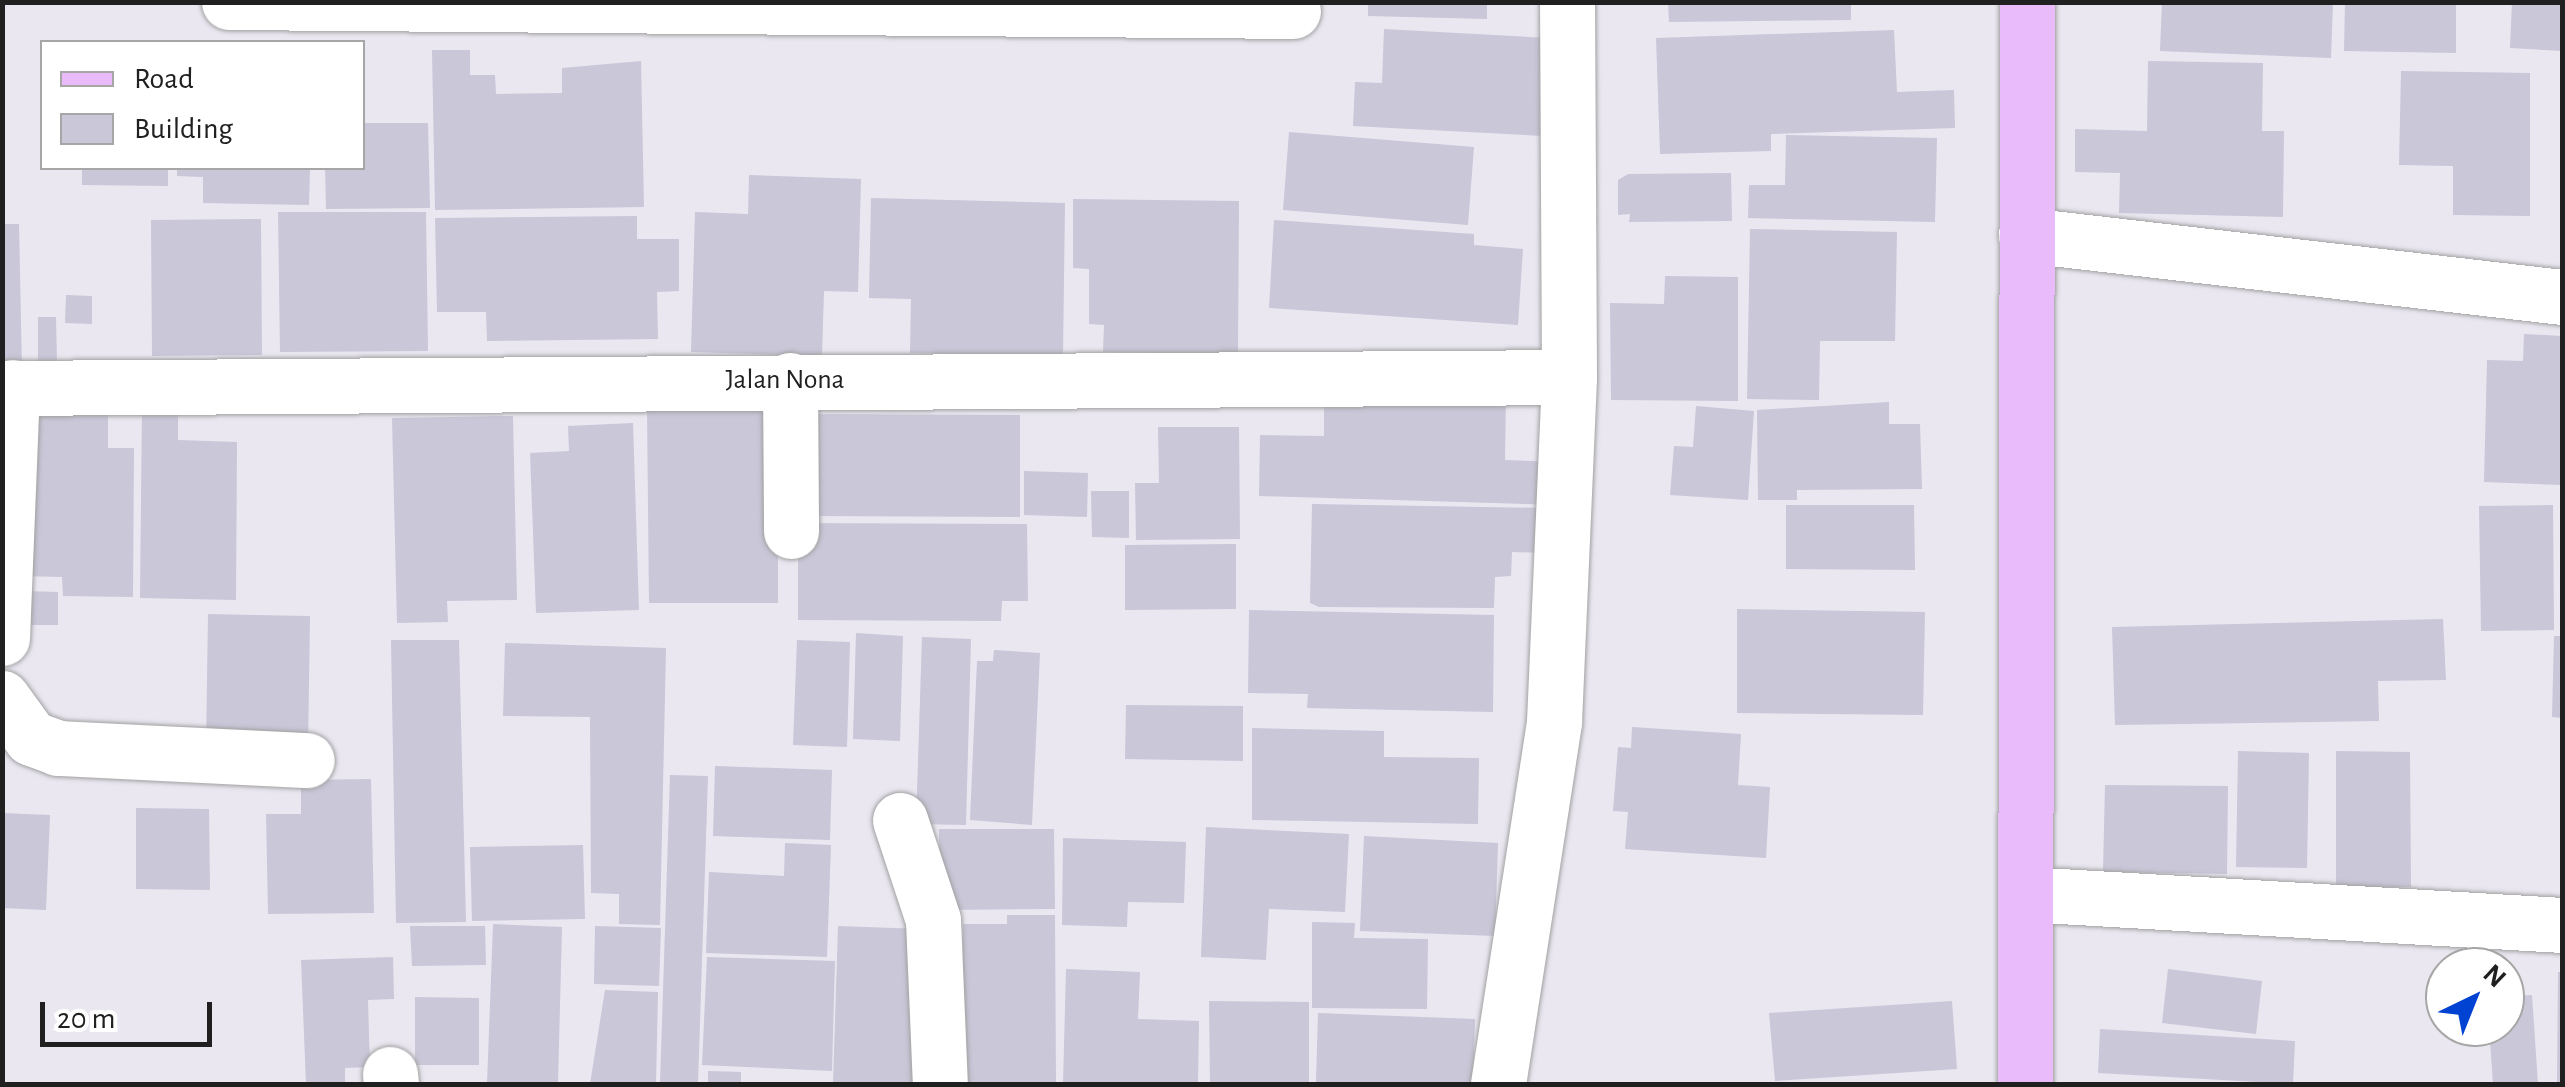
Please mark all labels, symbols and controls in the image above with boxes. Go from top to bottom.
legend [40,40,365,170]
text: Road [134,64,194,94]
text: Building [134,114,233,144]
street label: Jalan Nona [725,363,845,397]
north arrow [2425,947,2525,1047]
text: N [2477,960,2511,993]
scale bar [45,982,218,1044]
text: 20 m [57,1004,115,1034]

